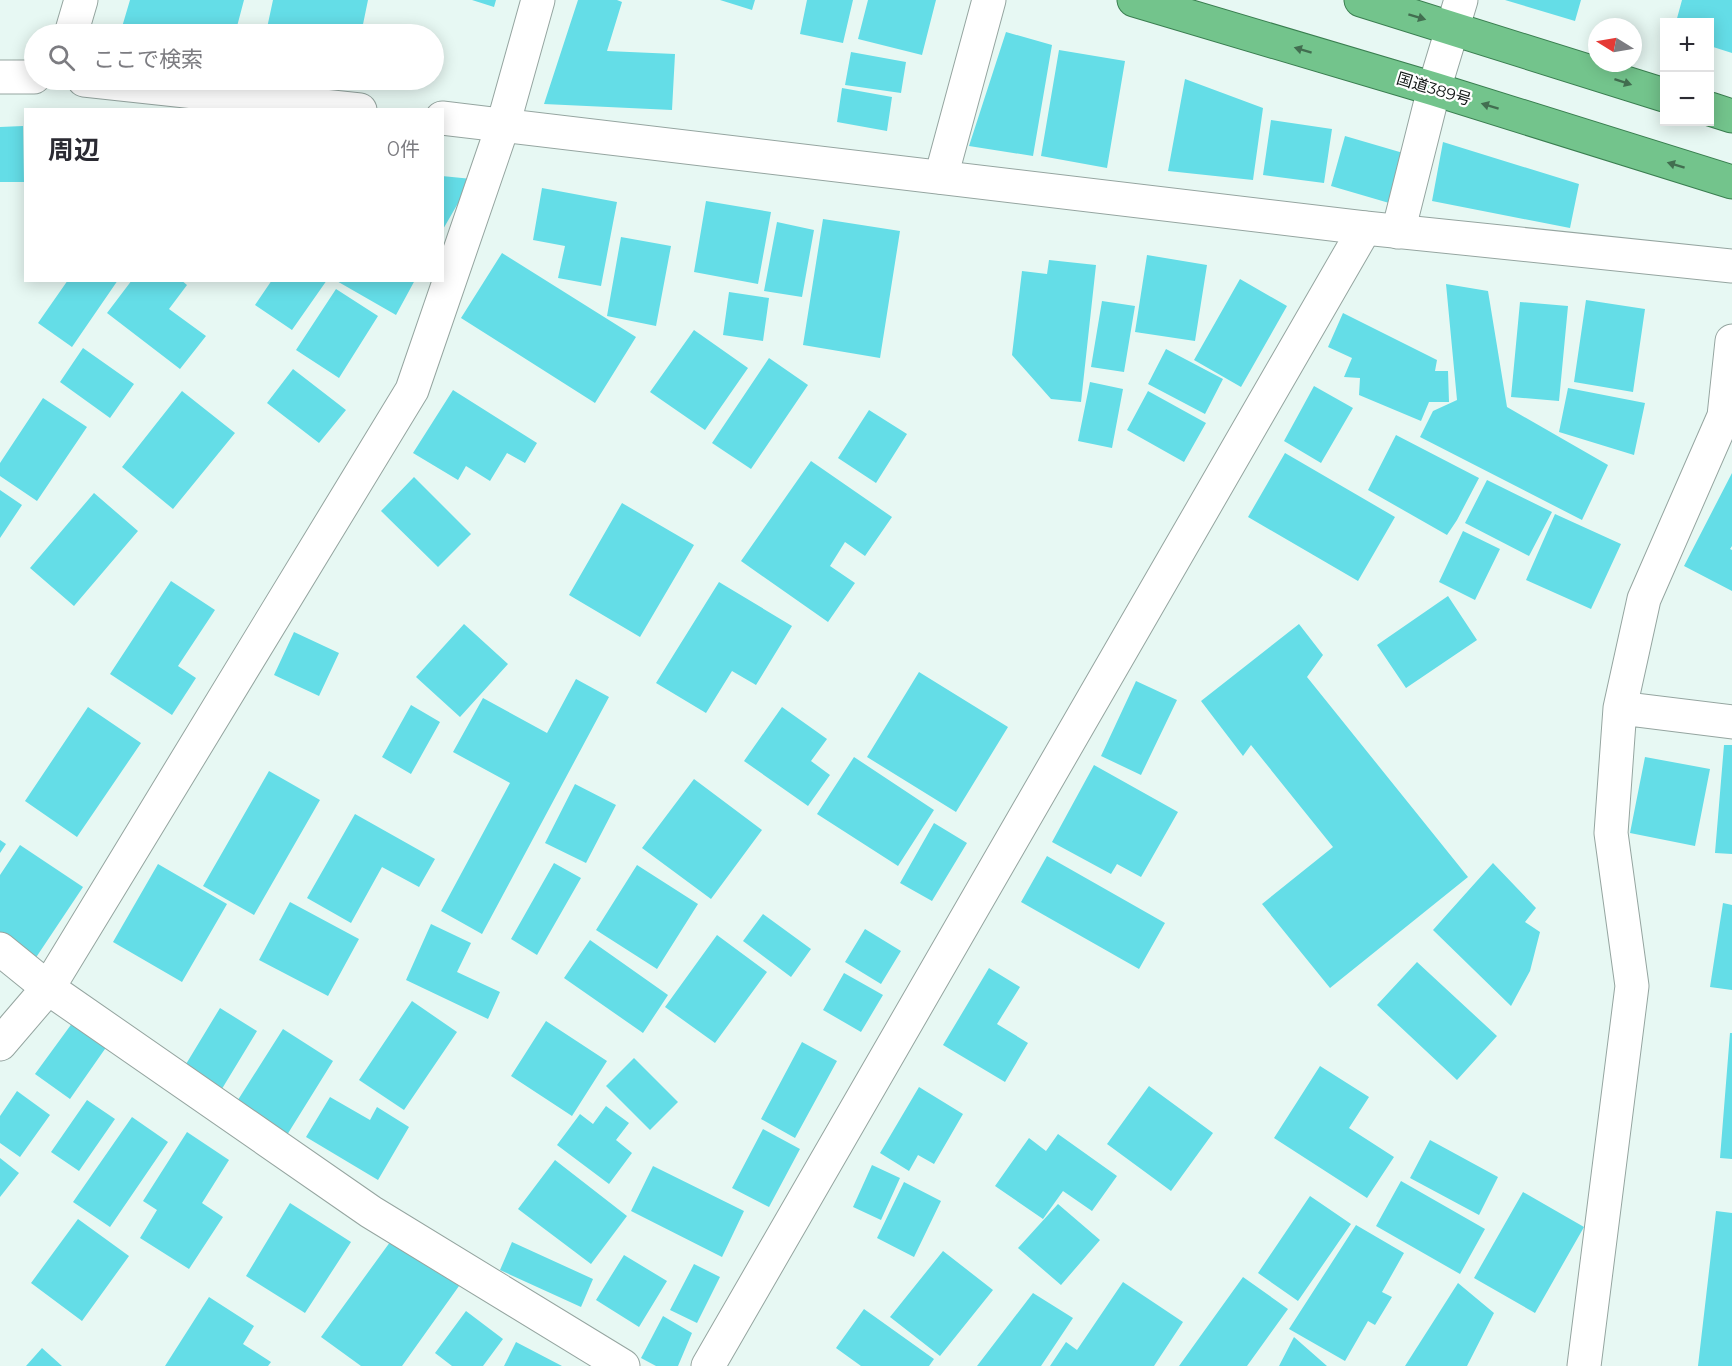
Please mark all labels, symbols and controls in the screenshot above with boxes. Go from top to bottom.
one-way arrow [1408,13,1426,22]
north arrow [1588,18,1642,72]
map controls [1660,18,1714,126]
button: + [1660,18,1714,72]
search box [24,24,444,90]
icon: search [45,41,78,74]
one-way arrow [1294,45,1312,54]
text: ここで検索 [93,46,203,73]
street label: 国道389号 [1394,69,1474,109]
button: − [1660,72,1714,126]
one-way arrow [1614,78,1632,87]
one-way arrow [1481,101,1499,111]
text: 周辺 [48,134,100,166]
text: 0件 [387,137,420,161]
one-way arrow [1667,160,1685,169]

